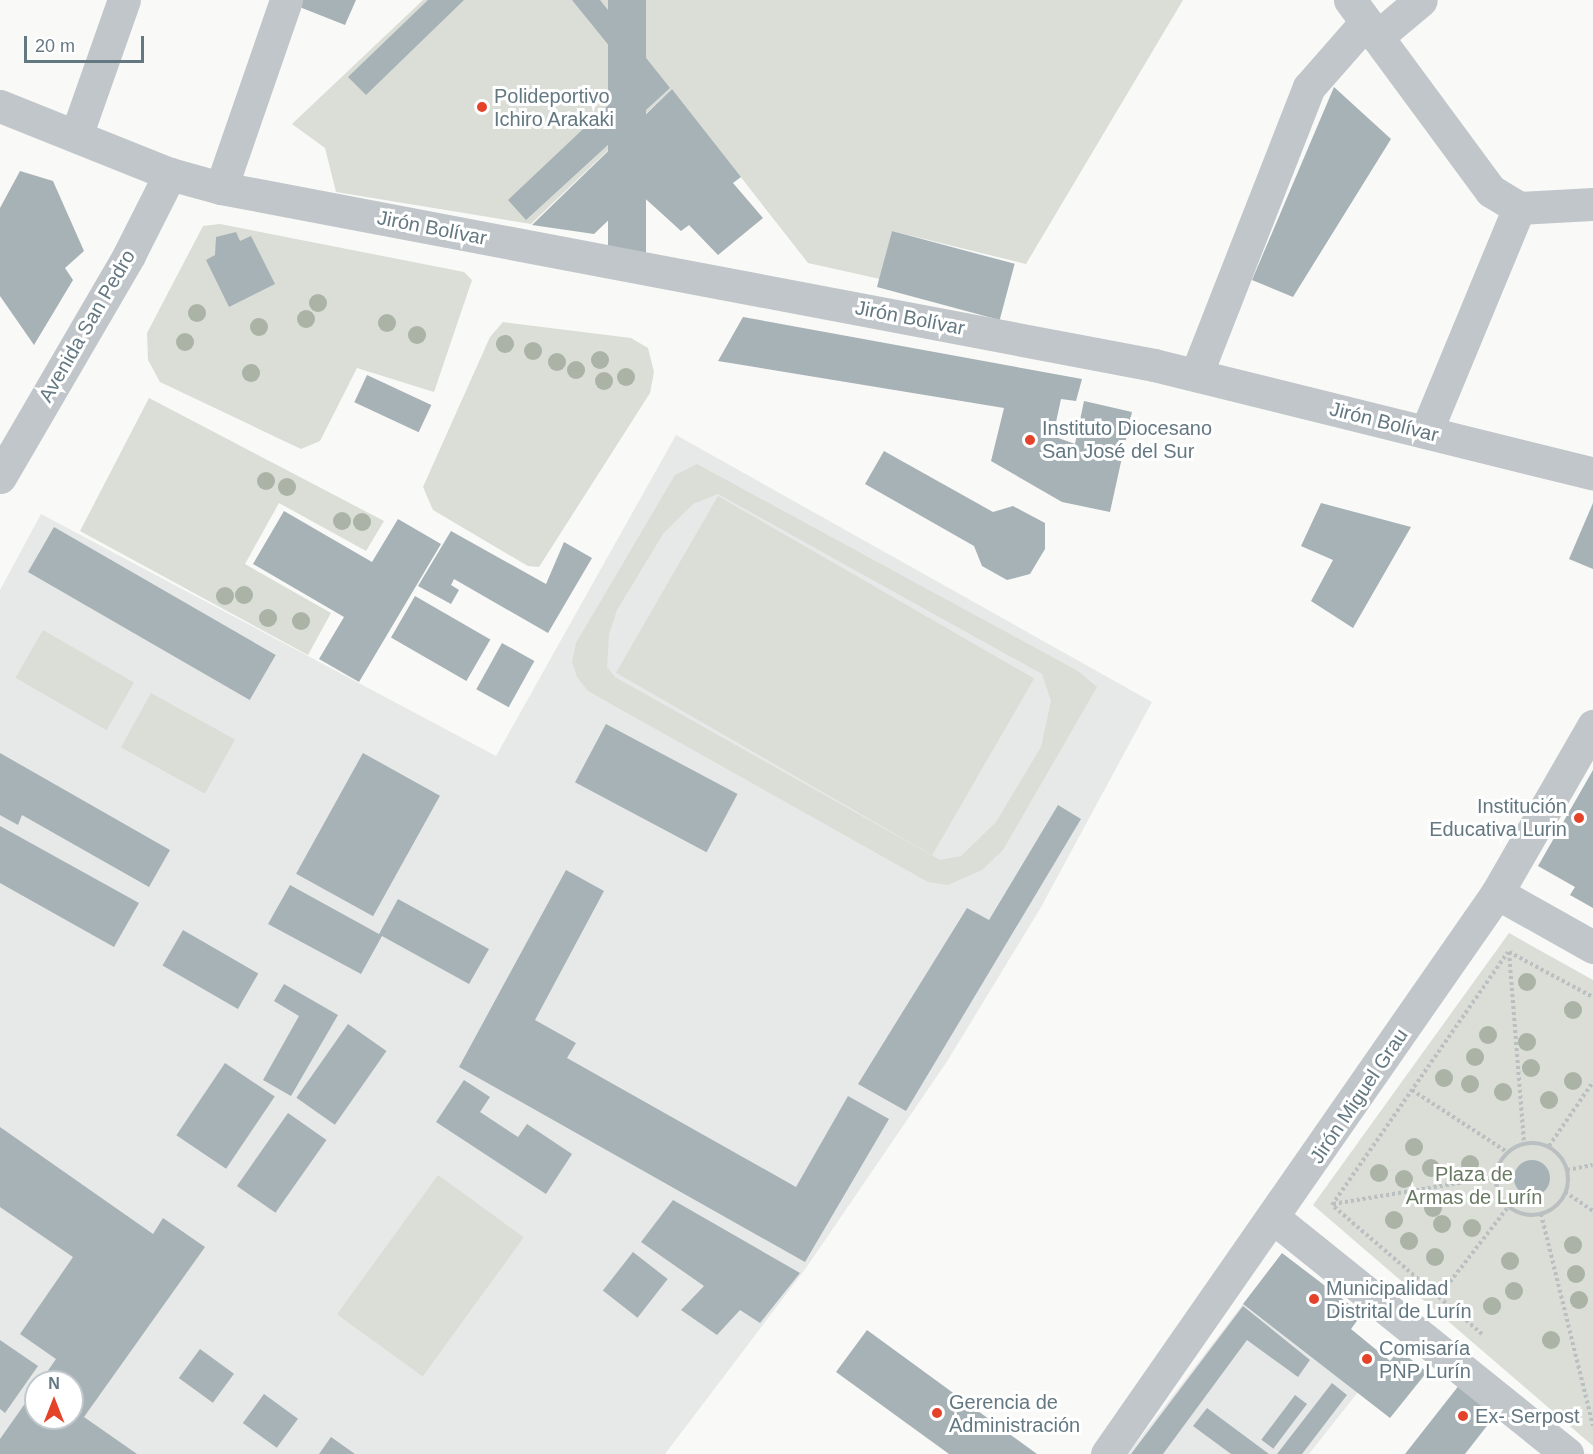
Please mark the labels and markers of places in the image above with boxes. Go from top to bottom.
place label: Polideportivo Ichiro Arakaki [494,84,615,131]
marker: Polideportivo Ichiro Arakaki [475,100,489,114]
place label: Instituto Diocesano San José del Sur [1042,416,1212,463]
marker: Instituto Diocesano San José del Sur [1023,433,1037,447]
place label: Institución Educativa Lurin [1429,795,1567,842]
marker: Institución Educativa Lurin [1572,811,1586,825]
place label: Municipalidad Distrital de Lurín [1326,1276,1472,1323]
marker: Municipalidad Distrital de Lurín [1307,1292,1321,1306]
place label: Comisaría PNP Lurín [1379,1336,1471,1383]
marker: Comisaría PNP Lurín [1360,1352,1374,1366]
place label: Gerencia de Administración [949,1390,1080,1437]
place label: Ex- Serpost [1475,1404,1579,1428]
marker: Gerencia de Administración [930,1406,944,1420]
marker: Ex- Serpost [1456,1409,1470,1423]

